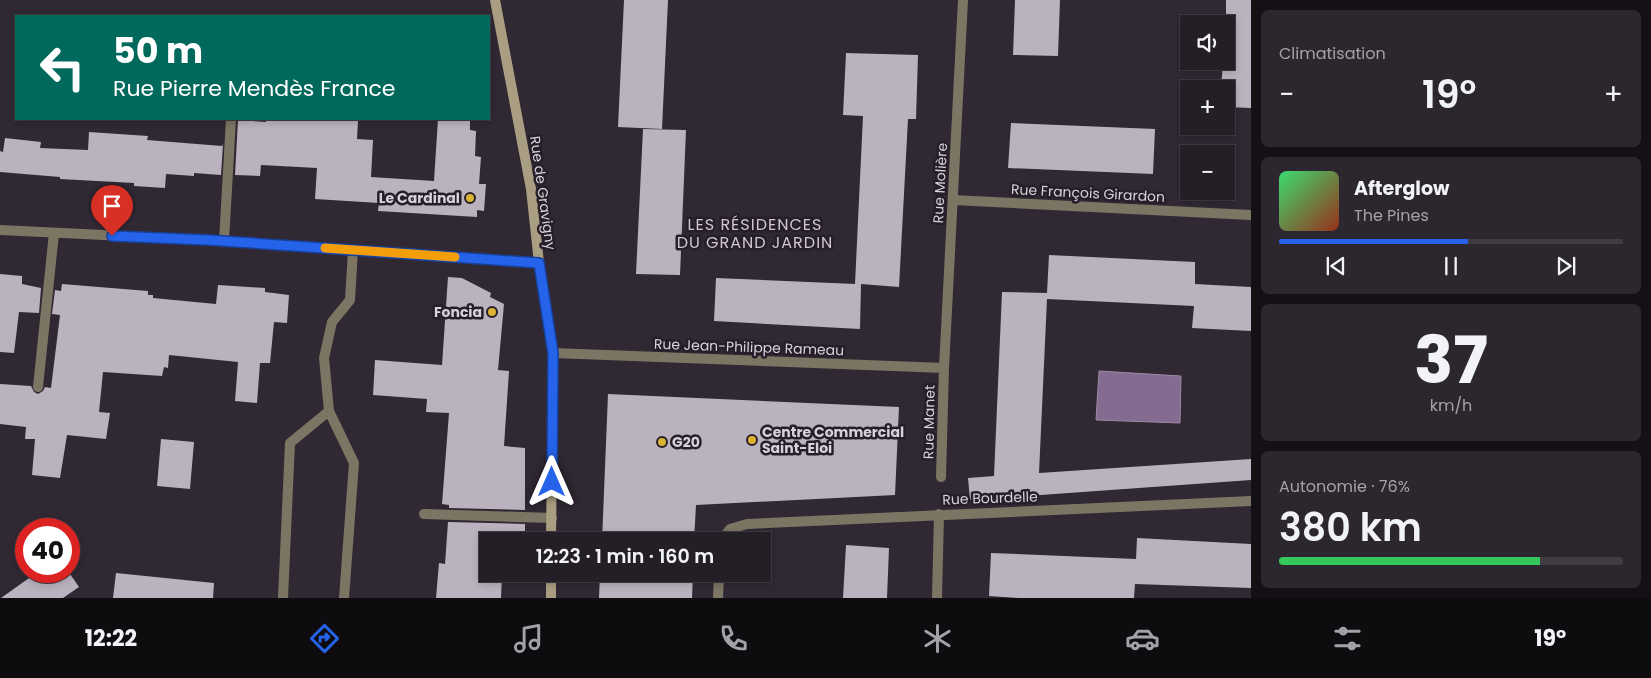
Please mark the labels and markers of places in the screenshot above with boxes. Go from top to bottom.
pin [91,185,133,236]
place label: Le Cardinal [379,188,460,208]
marker: Le Cardinal [464,192,476,204]
place label: Foncia [434,302,482,322]
marker: Foncia [486,306,498,318]
place label: Centre Commercial Saint-Eloi [762,422,904,458]
place label: G20 [672,432,700,452]
marker: Centre Commercial Saint-Eloi [746,434,758,446]
marker: G20 [656,436,668,448]

